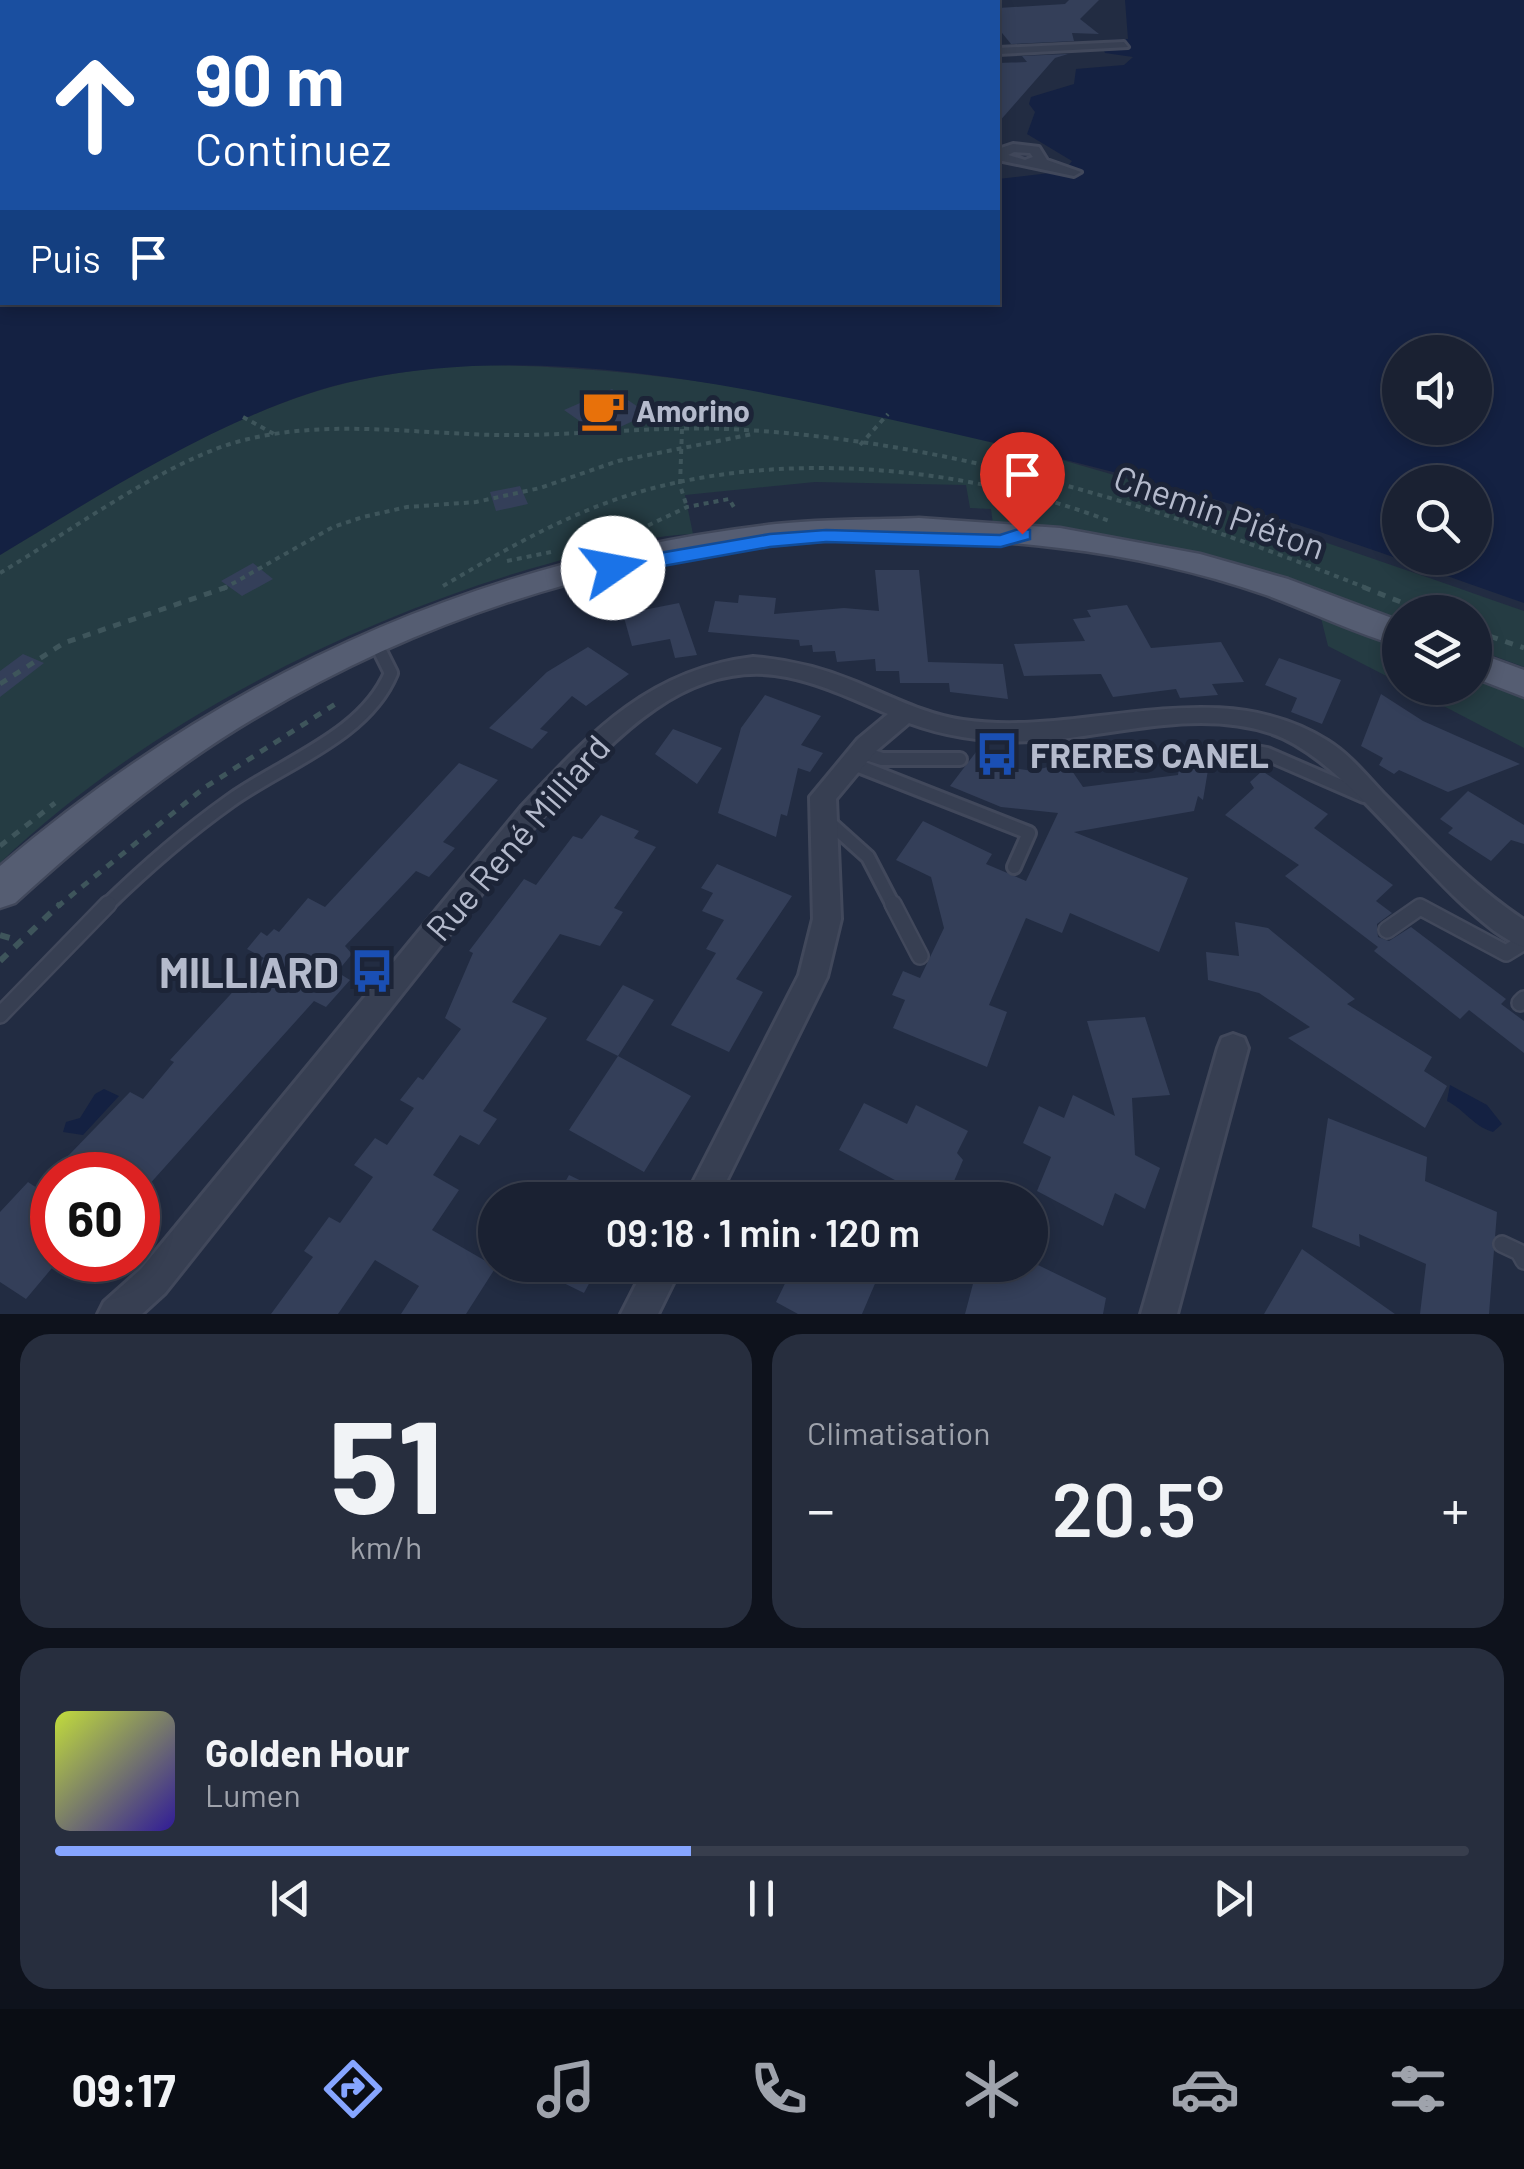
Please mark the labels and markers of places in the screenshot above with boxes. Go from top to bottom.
cafe icon: Amorino [579,386,627,434]
place label: Amorino [636,392,750,428]
pin [980,432,1065,535]
bus stop icon: FRERES CANEL [973,730,1021,778]
place label: FRERES CANEL [1030,733,1269,775]
place label: MILLIARD [159,946,339,996]
bus stop icon: MILLIARD [348,947,396,995]

